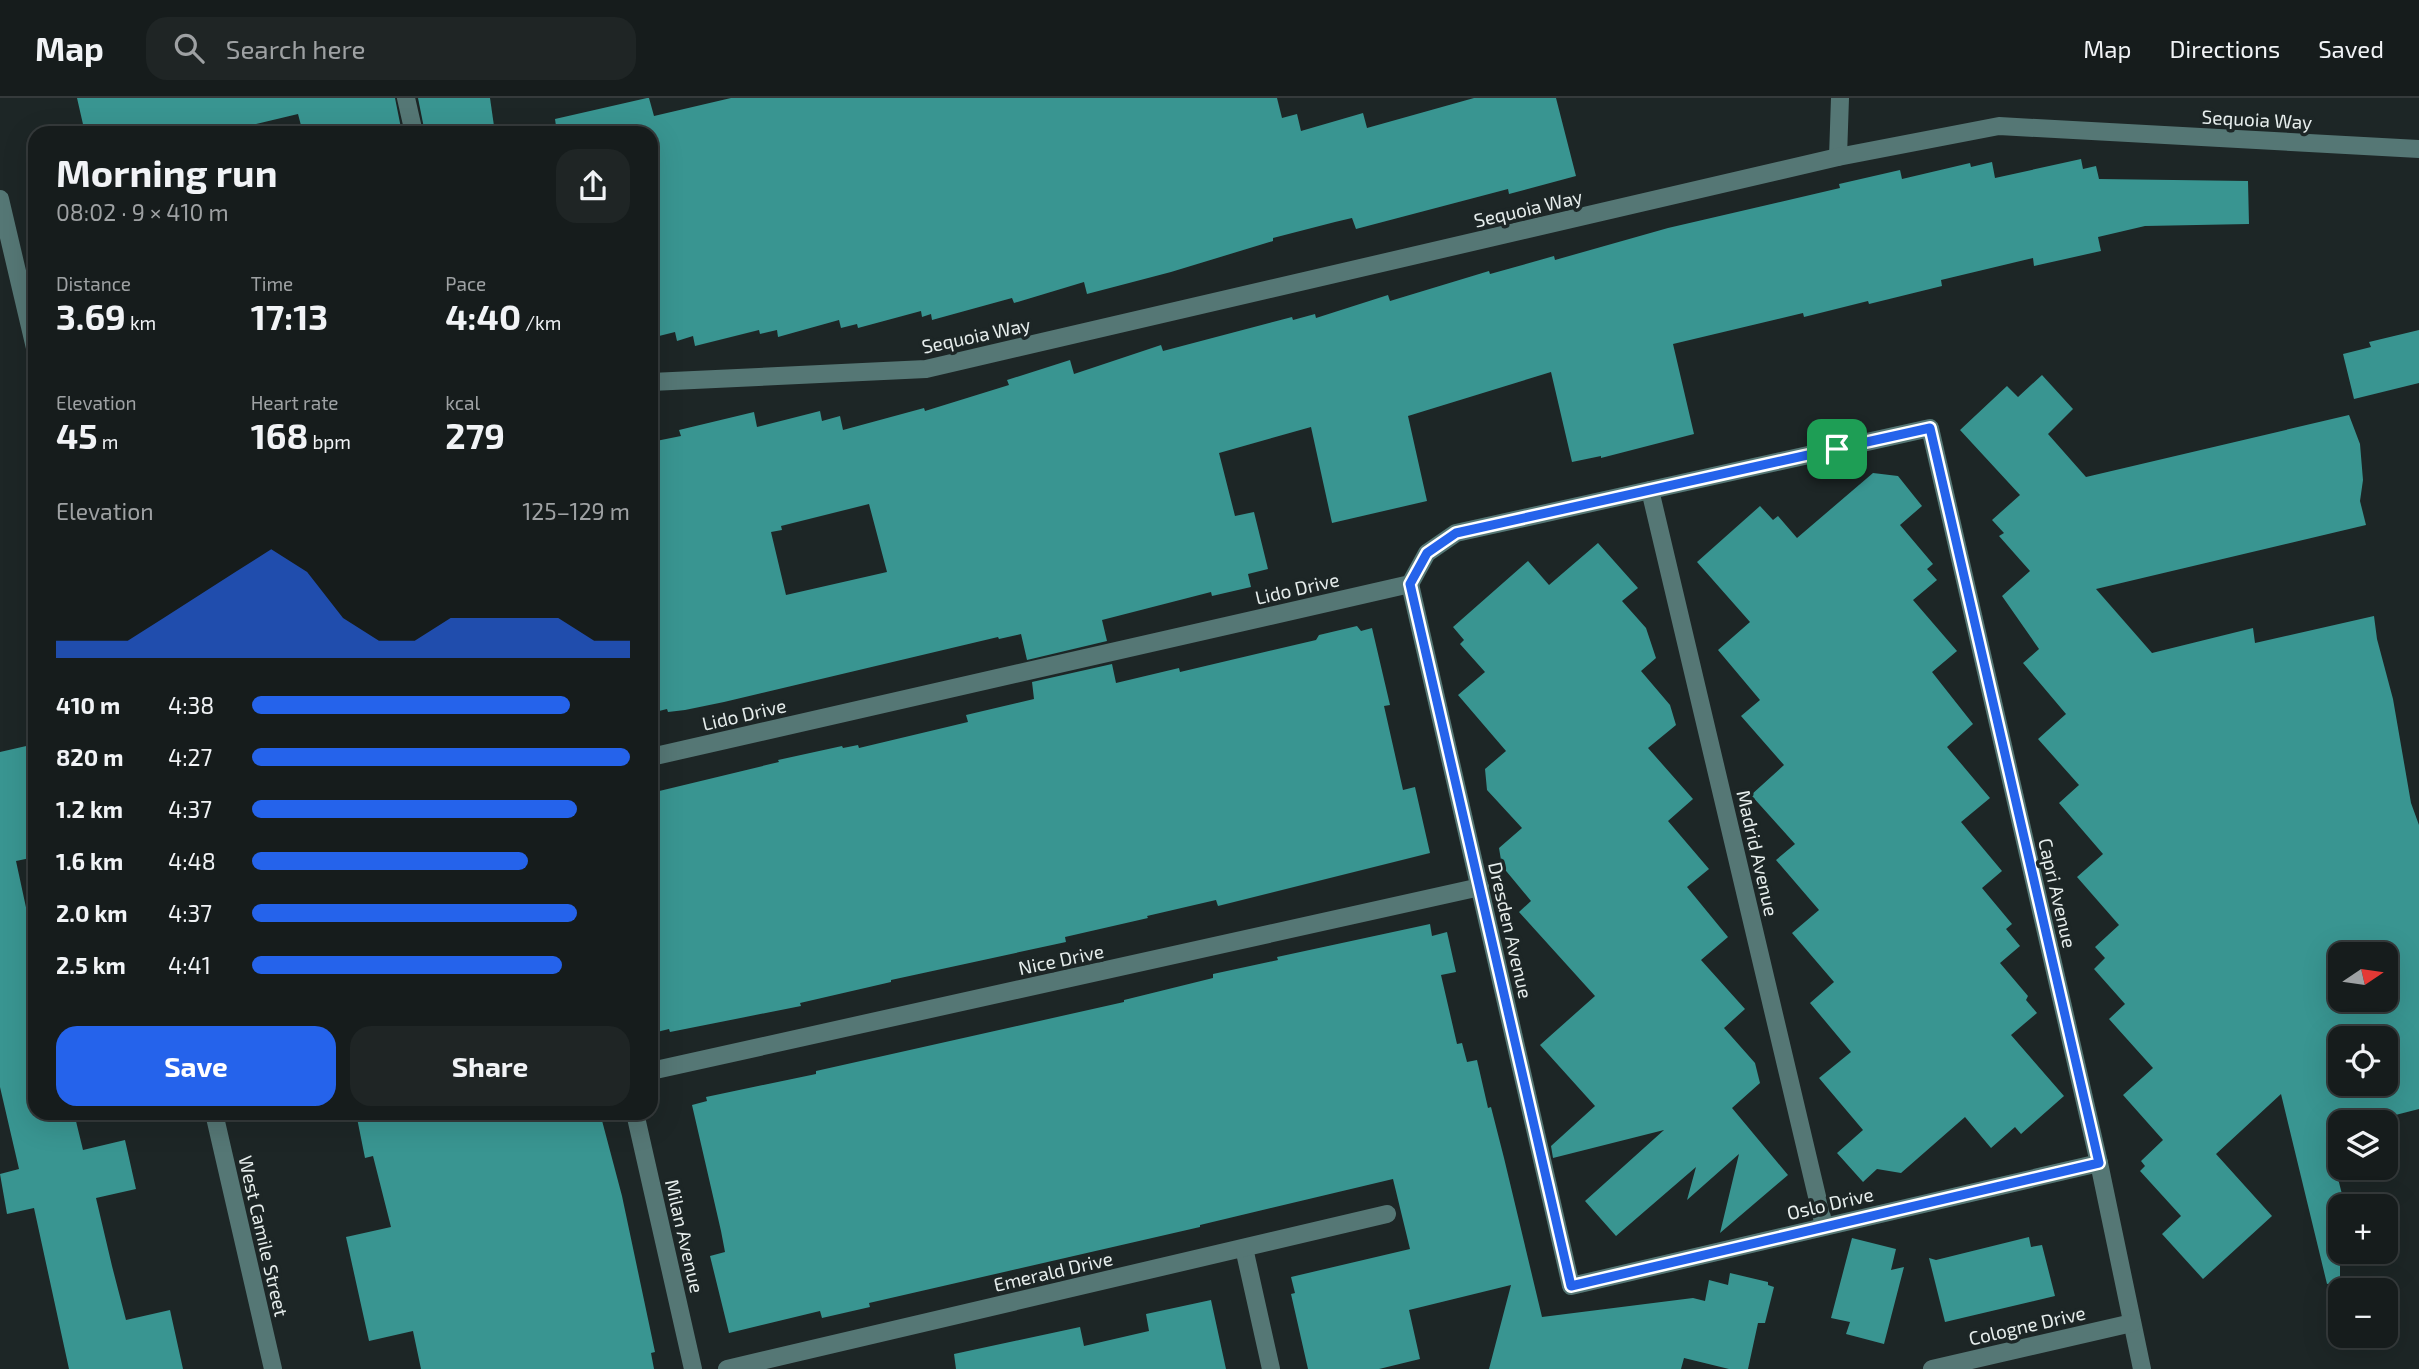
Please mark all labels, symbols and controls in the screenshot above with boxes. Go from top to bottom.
search box [146,17,636,80]
text: Map [35,28,104,68]
icon: search [170,29,208,67]
text: Search here [226,33,365,64]
text: Map [2083,34,2131,63]
text: Directions [2169,34,2280,63]
text: Saved [2318,34,2384,63]
street label: Sequoia Way [2201,105,2313,133]
text: Morning run [56,149,277,195]
button: share [556,149,630,223]
street label: Sequoia Way [1471,184,1585,232]
text: 08:02 · 9 × 410 m [56,198,229,226]
text: Distance [56,272,131,295]
text: Time [251,272,293,295]
text: Pace [445,272,486,295]
text: 3.69 [56,295,126,337]
text: 17:13 [251,295,328,337]
text: 4:40 [445,295,521,337]
text: km [126,311,156,334]
text: /km [521,311,561,334]
street label: Sequoia Way [919,312,1033,358]
text: Elevation [56,391,137,414]
text: Heart rate [251,391,339,414]
text: kcal [445,391,480,414]
text: 45 [56,414,98,456]
text: 168 [251,414,308,456]
text: 279 [445,414,505,456]
pin [1807,419,1867,479]
text: m [98,430,119,453]
text: bpm [308,430,351,453]
icon: arrive [1818,430,1856,468]
text: Elevation [56,497,154,525]
text: 125–129 m [522,497,630,525]
street label: Lido Drive [1253,567,1341,609]
text: 410 m [56,691,120,719]
text: 4:38 [168,691,214,719]
street label: Lido Drive [700,693,788,735]
text: 820 m [56,743,123,771]
text: 4:27 [168,743,212,771]
street label: Madrid Avenue [1732,788,1784,918]
text: 1.2 km [56,795,123,823]
text: 4:37 [168,795,212,823]
street label: Capri Avenue [2034,836,2082,950]
text: 1.6 km [56,847,123,875]
text: 4:48 [168,847,216,875]
street label: Dresden Avenue [1484,859,1538,1001]
text: 2.0 km [56,899,128,927]
text: 4:37 [168,899,212,927]
street label: Nice Drive [1016,939,1106,979]
north arrow [2328,942,2398,1012]
map controls [2328,942,2398,1348]
text: 2.5 km [56,951,126,979]
text: 4:41 [168,951,211,979]
button: Save [56,1026,336,1106]
button: Share [350,1026,630,1106]
button: locate [2328,1026,2398,1096]
button: layers [2328,1110,2398,1180]
street label: West Camile Street [234,1153,294,1319]
street label: Milan Avenue [661,1177,709,1295]
street label: Oslo Drive [1784,1182,1876,1224]
button: + [2328,1194,2398,1264]
street label: Emerald Drive [991,1246,1115,1296]
button: − [2328,1278,2398,1348]
street label: Cologne Drive [1966,1300,2088,1350]

